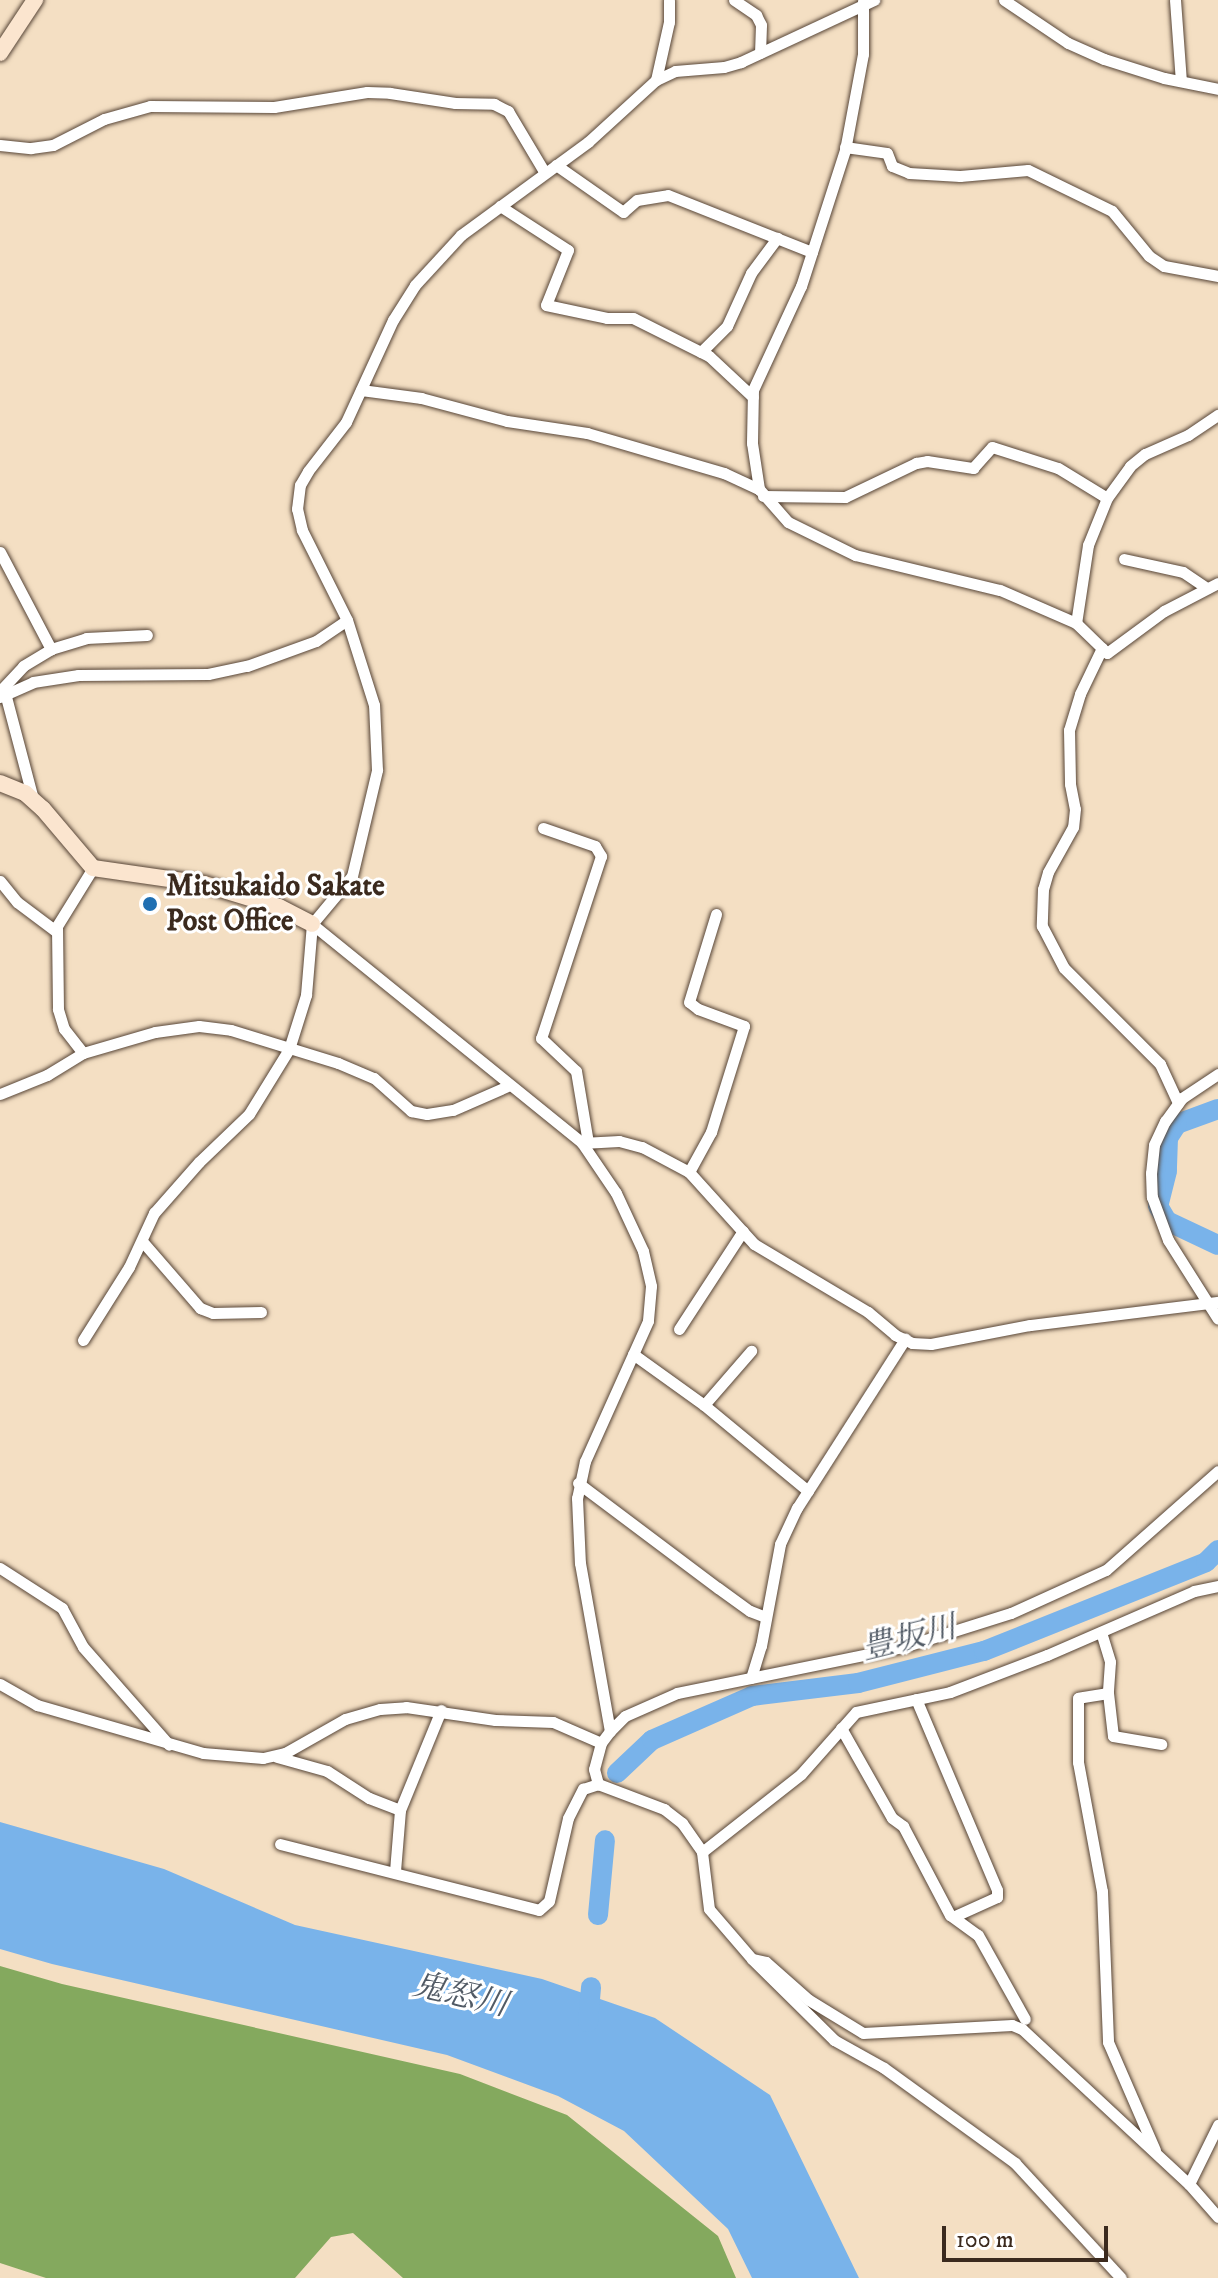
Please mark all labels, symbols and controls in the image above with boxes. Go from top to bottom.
place label: Mitsukaido Sakate Post Office [166,869,385,940]
marker: Mitsukaido Sakate Post Office [141,895,159,913]
water label: 豊坂川 [858,1609,960,1669]
water label: 鬼怒川 [409,1966,511,2026]
scale bar [946,2210,1112,2260]
text: 100 m [956,2225,1014,2255]

